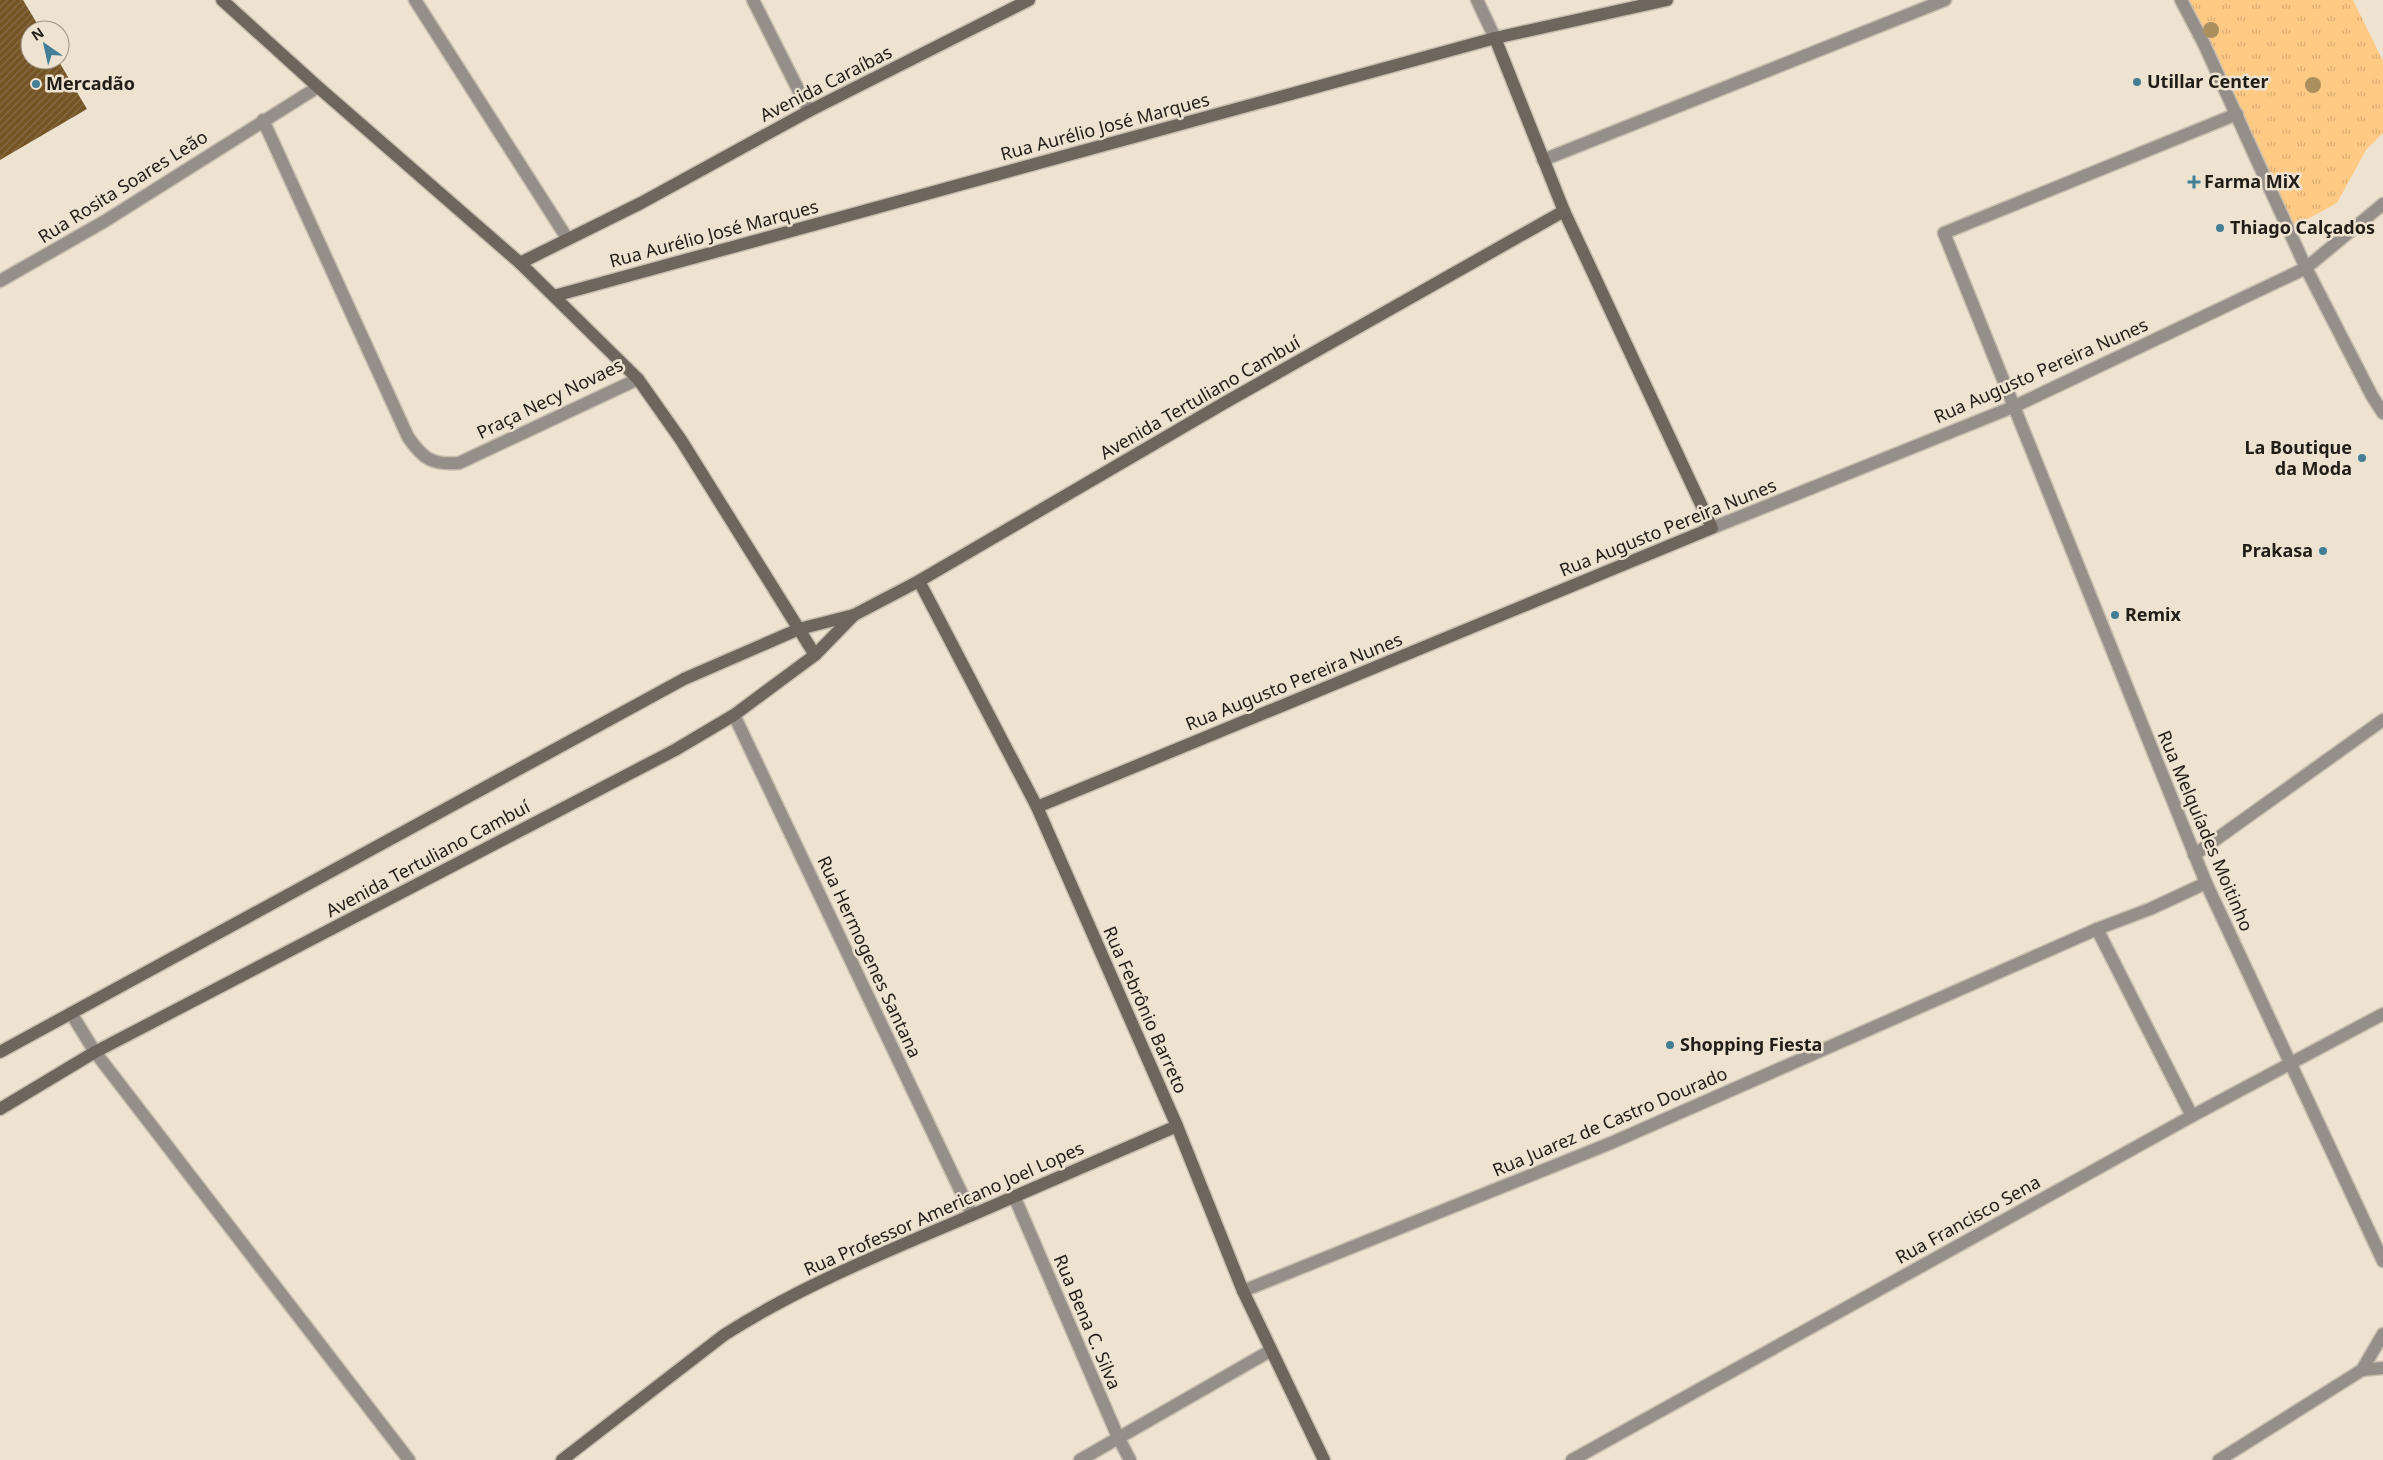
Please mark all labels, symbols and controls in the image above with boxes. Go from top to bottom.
north arrow [20,20,70,70]
text: N [27,23,47,45]
street label: Avenida Caraíbas [755,39,896,127]
place label: Utillar Center [2147,69,2269,93]
place label: Mercadão [46,71,135,95]
marker: Utillar Center [2131,76,2143,88]
marker: Mercadão [30,78,42,90]
street label: Rua Aurélio José Marques [998,87,1212,166]
street label: Rua Rosita Soares Leão [33,124,212,248]
place label: Farma MiX [2204,169,2300,193]
marker: Farma MiX [2188,176,2200,188]
street label: Rua Aurélio José Marques [607,194,821,273]
place label: Thiago Calçados [2230,215,2375,239]
marker: Thiago Calçados [2214,222,2226,234]
street label: Rua Augusto Pereira Nunes [1930,312,2151,428]
street label: Avenida Tertuliano Cambuí [1095,330,1304,464]
street label: Praça Necy Novaes [472,352,627,444]
place label: La Boutique da Moda [2245,435,2352,480]
marker: La Boutique da Moda [2356,452,2368,464]
street label: Rua Augusto Pereira Nunes [1556,472,1780,582]
place label: Prakasa [2242,538,2313,562]
marker: Prakasa [2317,545,2329,557]
place label: Remix [2125,602,2181,626]
marker: Remix [2109,609,2121,621]
street label: Rua Augusto Pereira Nunes [1182,626,1406,736]
street label: Rua Melquíades Moitinho [2153,727,2259,935]
street label: Avenida Tertuliano Cambuí [321,794,534,922]
street label: Rua Hermogenes Santana [812,852,927,1062]
street label: Rua Febrônio Barreto [1098,922,1194,1097]
place label: Shopping Fiesta [1680,1032,1822,1056]
marker: Shopping Fiesta [1664,1039,1676,1051]
street label: Rua Juarez de Castro Dourado [1489,1061,1731,1182]
street label: Rua Professor Americano Joel Lopes [800,1135,1087,1281]
street label: Rua Francisco Sena [1891,1169,2044,1269]
street label: Rua Bena C. Silva [1049,1251,1127,1393]

